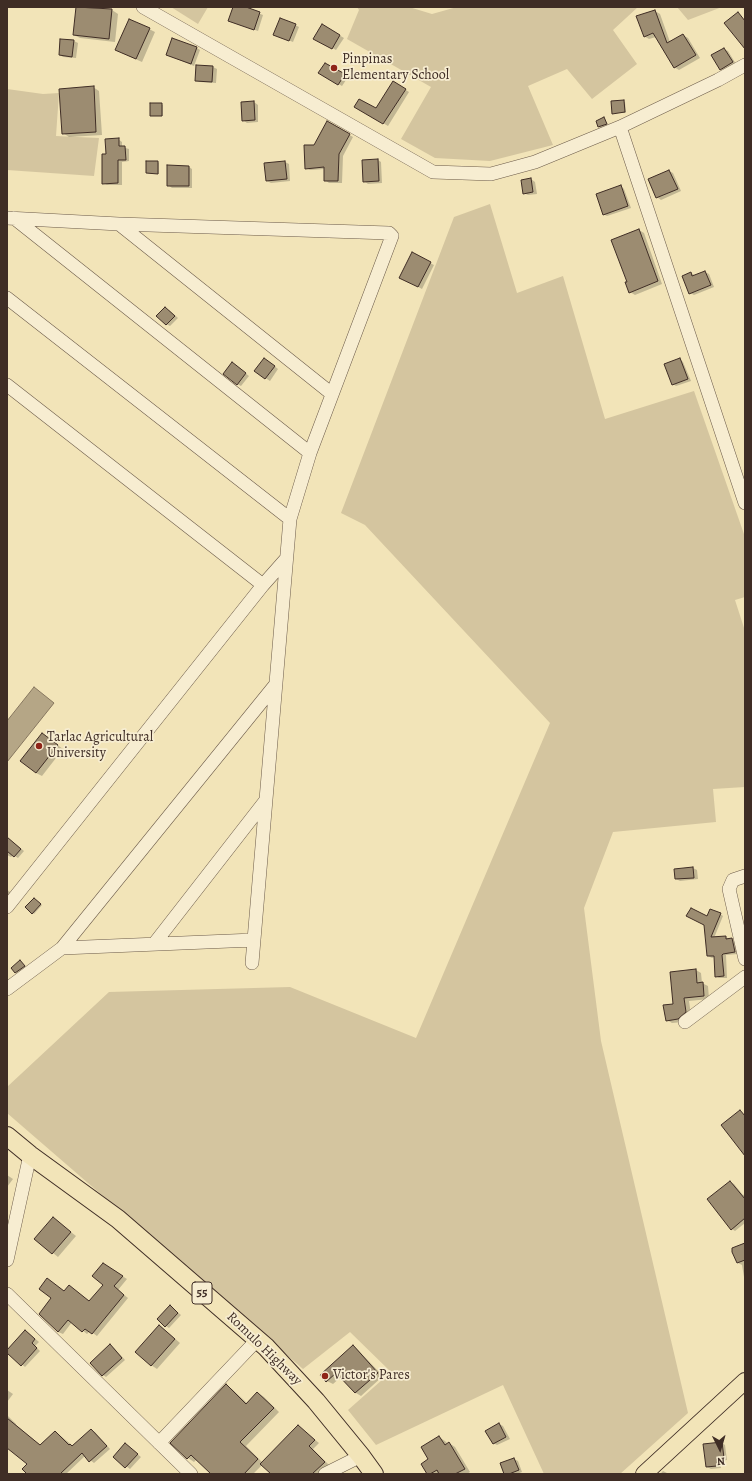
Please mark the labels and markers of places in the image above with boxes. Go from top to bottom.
place label: Pinpinas Elementary School [342,52,449,84]
marker: Pinpinas Elementary School [329,63,339,73]
place label: Tarlac Agricultural University [47,730,153,762]
marker: Tarlac Agricultural University [34,741,44,751]
place label: Victor's Pares [333,1368,410,1384]
marker: Victor's Pares [320,1371,330,1381]

